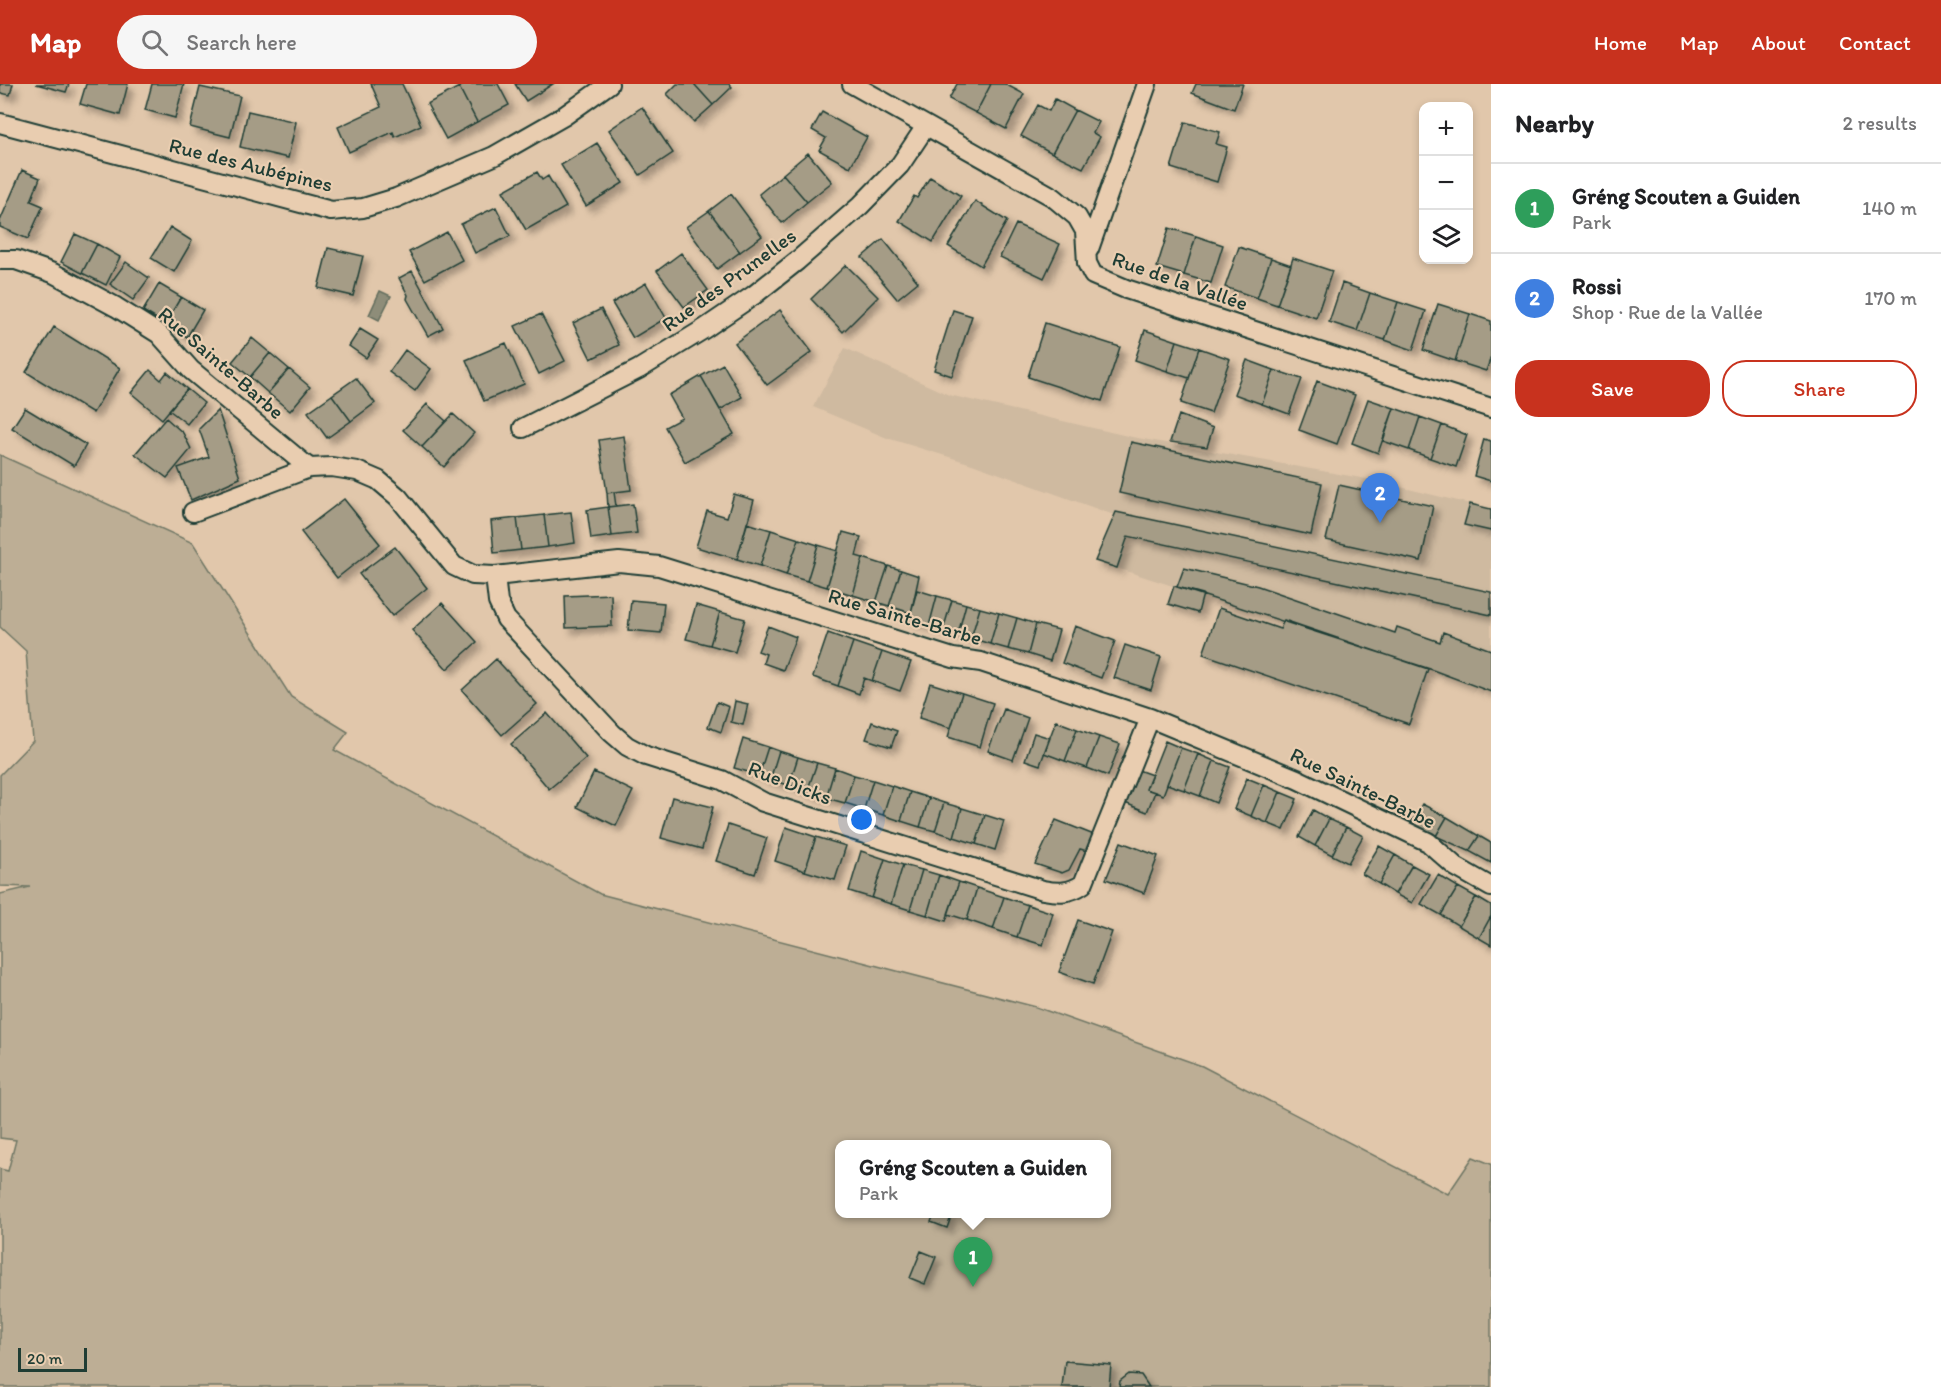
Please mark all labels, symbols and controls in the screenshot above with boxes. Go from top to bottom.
search box [117,15,537,69]
text: Map [30,25,81,59]
icon: search [138,26,171,59]
text: Search here [186,29,297,56]
text: Home [1594,30,1647,55]
text: Map [1680,30,1719,55]
text: About [1752,30,1806,55]
text: Contact [1839,30,1911,55]
map controls [1419,102,1473,264]
button: + [1419,102,1473,156]
text: Nearby [1515,107,1594,139]
text: 2 results [1843,111,1917,135]
street label: Rue des Aubépines [167,132,336,197]
button: − [1419,156,1473,210]
text: Gréng Scouten a Guiden [1572,183,1800,210]
text: 1 [1530,196,1539,220]
text: 140 m [1862,196,1917,220]
button: layers [1419,210,1473,264]
text: Park [1572,210,1611,234]
street label: Rue des Prunelles [657,222,801,337]
street label: Rue de la Vallée [1109,246,1251,315]
text: Rossi [1572,273,1622,300]
text: 2 [1529,286,1540,310]
text: 170 m [1864,286,1917,310]
text: Shop · Rue de la Vallée [1572,300,1763,324]
street label: Rue Sainte-Barbe [153,301,290,424]
button: Save [1515,360,1710,417]
button: Share [1722,360,1917,417]
pin: 2 [1360,474,1400,523]
street label: Rue Sainte-Barbe [825,583,985,650]
street label: Rue Sainte-Barbe [1286,741,1440,834]
street label: Rue Dicks [745,755,836,810]
your location [847,805,876,834]
popup [835,1140,1111,1218]
text: Gréng Scouten a Guiden [859,1154,1087,1181]
text: Park [859,1181,898,1205]
pin: 1 [954,1238,992,1287]
scale bar [18,1345,87,1372]
text: 20 m [27,1349,62,1368]

